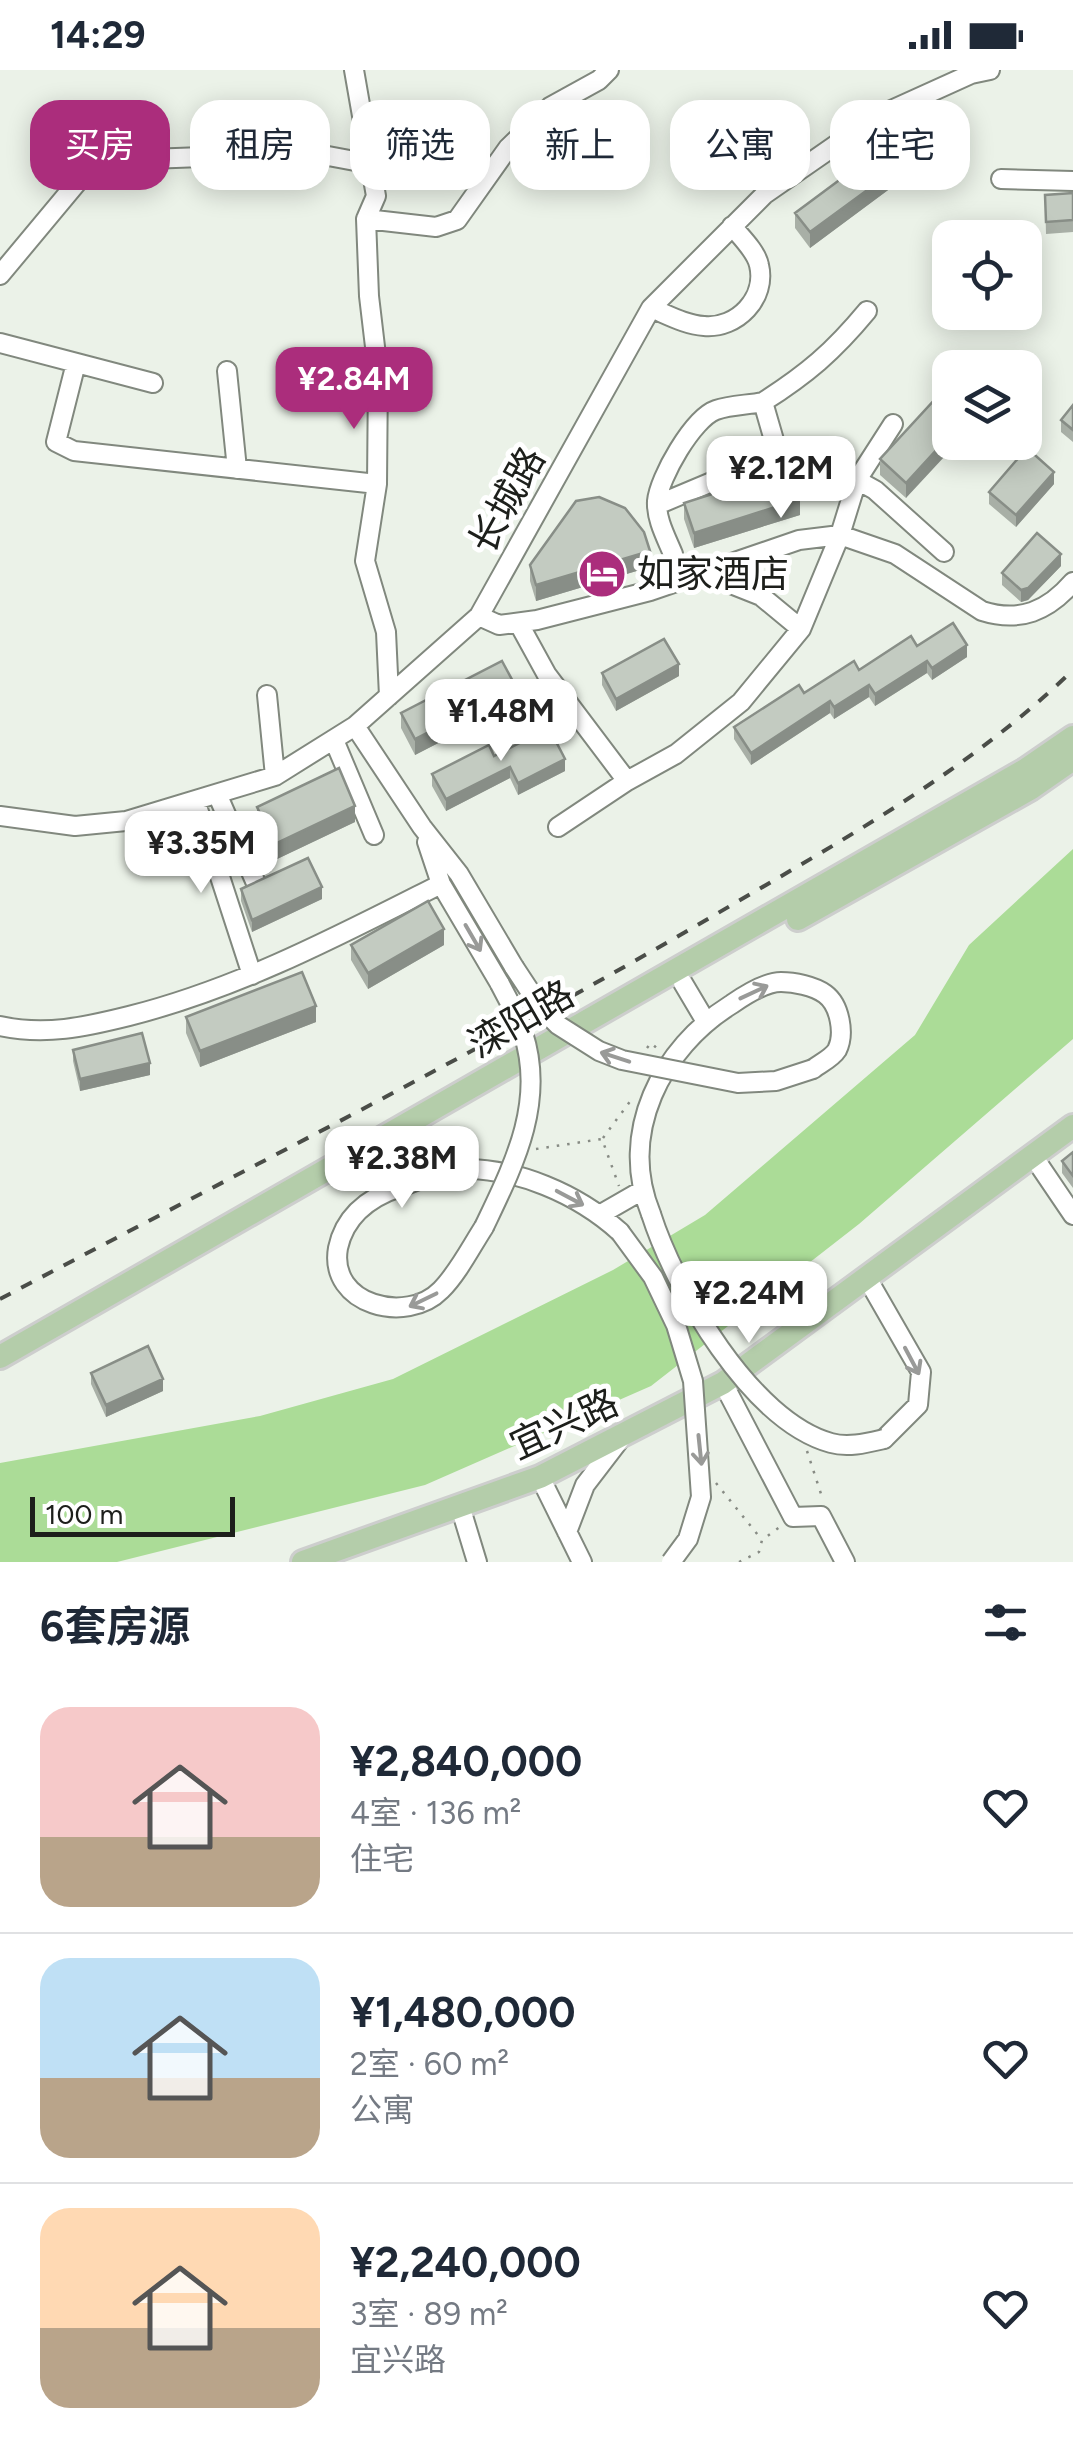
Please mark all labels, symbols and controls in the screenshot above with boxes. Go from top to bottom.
text: 14:29 [50,12,146,58]
chip: 买房 [30,100,170,190]
chip: 租房 [190,100,330,190]
chip: 筛选 [350,100,490,190]
chip: 新上 [510,100,650,190]
chip: 公寓 [670,100,810,190]
chip: 住宅 [830,100,970,190]
map controls [932,220,1042,460]
button: locate [932,220,1042,330]
pin: ¥2.84M [273,347,435,432]
button: layers [932,350,1042,460]
text: ¥2.84M [298,360,410,398]
pin: ¥2.12M [700,436,862,521]
street label: 长城路 [459,439,555,561]
text: ¥2.12M [729,449,834,487]
hotel icon: 如家酒店 [576,548,628,600]
place label: 如家酒店 [637,551,789,597]
pin: ¥1.48M [420,679,582,764]
text: ¥1.48M [447,692,555,730]
pin: ¥3.35M [120,811,282,896]
text: ¥3.35M [147,824,255,862]
one-way arrow [463,923,483,952]
street label: 滦阳路 [460,971,582,1067]
one-way arrow [738,981,768,1000]
one-way arrow [600,1046,632,1064]
pin: ¥2.38M [321,1126,483,1211]
text: ¥2.38M [347,1139,457,1177]
one-way arrow [554,1189,584,1208]
pin: ¥2.24M [668,1261,830,1346]
text: ¥2.24M [693,1274,805,1312]
one-way arrow [409,1291,439,1310]
one-way arrow [903,1346,922,1375]
street label: 宜兴路 [503,1379,625,1469]
one-way arrow [690,1434,709,1466]
scale bar [30,1492,235,1536]
text: 100 m [45,1497,123,1531]
icon: filters [978,1595,1033,1650]
text: 6套房源 [40,1601,190,1652]
text: ¥2,840,000 [350,1736,582,1787]
icon: home [120,1747,240,1867]
icon: heart [978,1780,1033,1835]
text: 4室 · 136 m² [350,1794,521,1832]
text: 住宅 [350,1840,414,1878]
text: ¥1,480,000 [350,1987,576,2038]
icon: home [120,1998,240,2118]
icon: heart [978,2031,1033,2086]
text: 2室 · 60 m² [350,2045,509,2083]
text: 公寓 [350,2091,414,2129]
text: ¥2,240,000 [350,2237,581,2288]
icon: home [120,2248,240,2368]
icon: heart [978,2281,1033,2336]
text: 3室 · 89 m² [350,2295,508,2333]
text: 宜兴路 [350,2341,446,2379]

